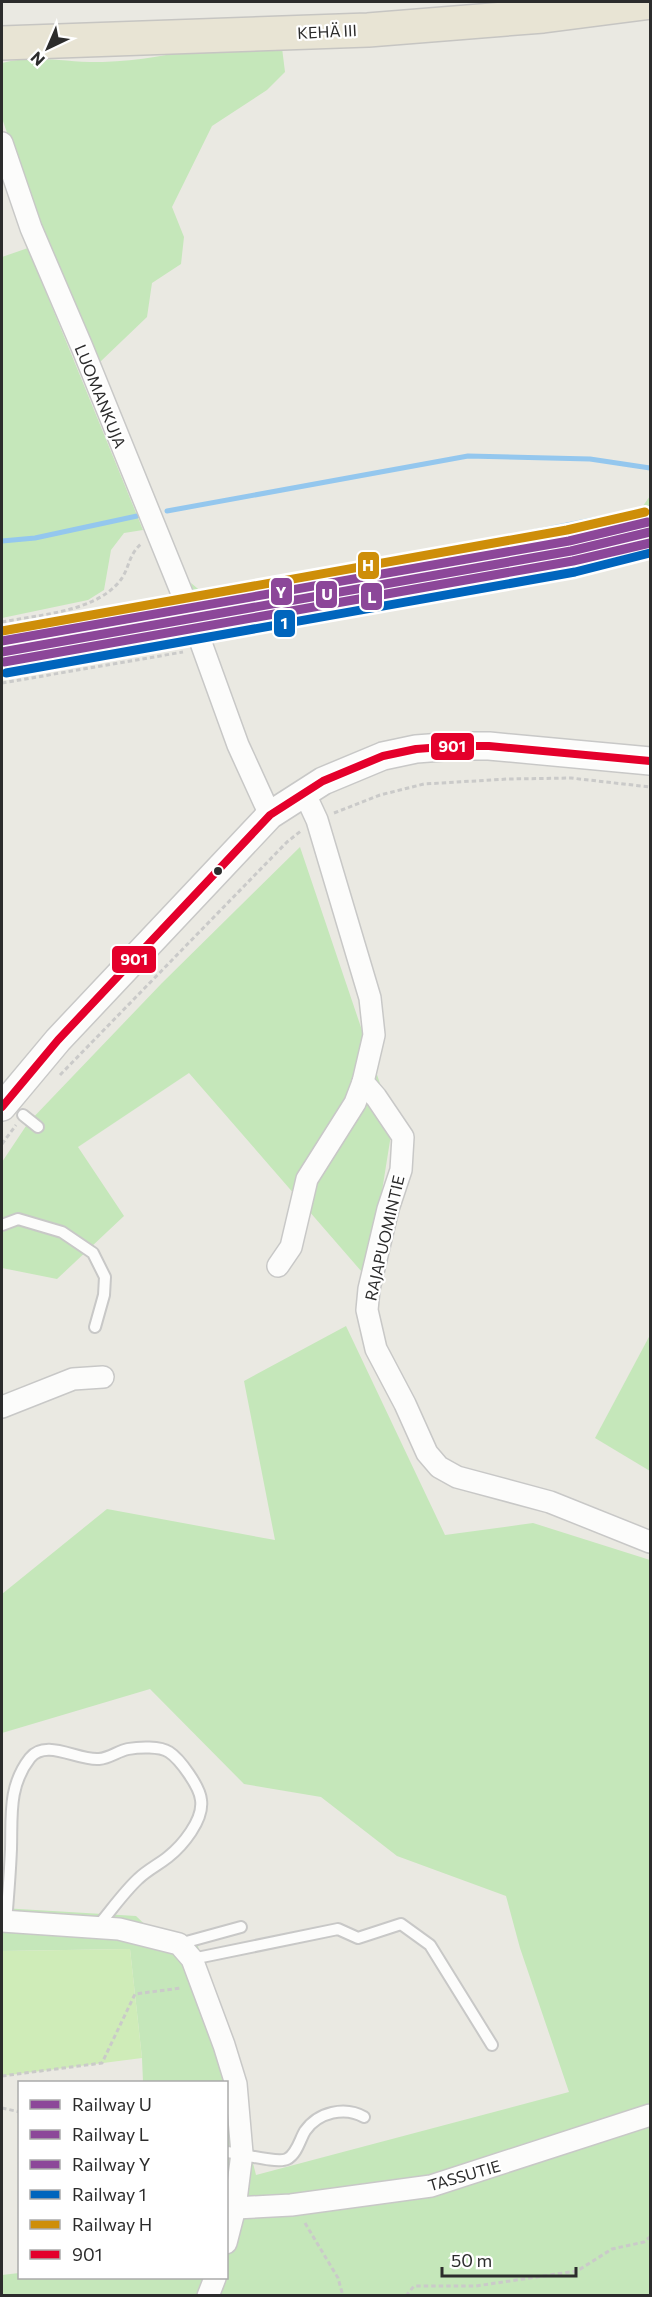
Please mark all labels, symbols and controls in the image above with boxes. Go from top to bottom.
north arrow [18,18,78,78]
street label: KEHÄ III [297,20,357,42]
text: N [26,48,48,70]
street label: LUOMANKUJA [72,341,130,451]
line badge: H [357,551,380,580]
text: H [362,555,374,574]
line badge: Y [270,577,293,606]
line badge: U [315,580,338,609]
text: Y [276,582,287,601]
line badge: L [360,582,383,611]
text: U [321,584,333,603]
text: L [367,587,377,606]
line badge: 1 [273,609,296,638]
text: 1 [280,613,288,632]
line badge: 901 [430,732,475,761]
text: 901 [438,736,466,755]
unlabelled marker [212,865,224,877]
line badge: 901 [111,945,157,974]
text: 901 [120,949,148,968]
street label: RAJAPUOMINTIE [360,1173,408,1303]
legend [18,2081,228,2279]
text: Railway U [72,2093,152,2115]
text: Railway L [72,2123,149,2145]
text: Railway Y [72,2153,151,2175]
street label: TASSUTIE [426,2156,502,2194]
text: Railway 1 [72,2183,147,2205]
text: Railway H [72,2213,152,2235]
scale bar [442,2240,576,2278]
text: 901 [72,2243,102,2265]
text: 50 m [451,2249,492,2271]

